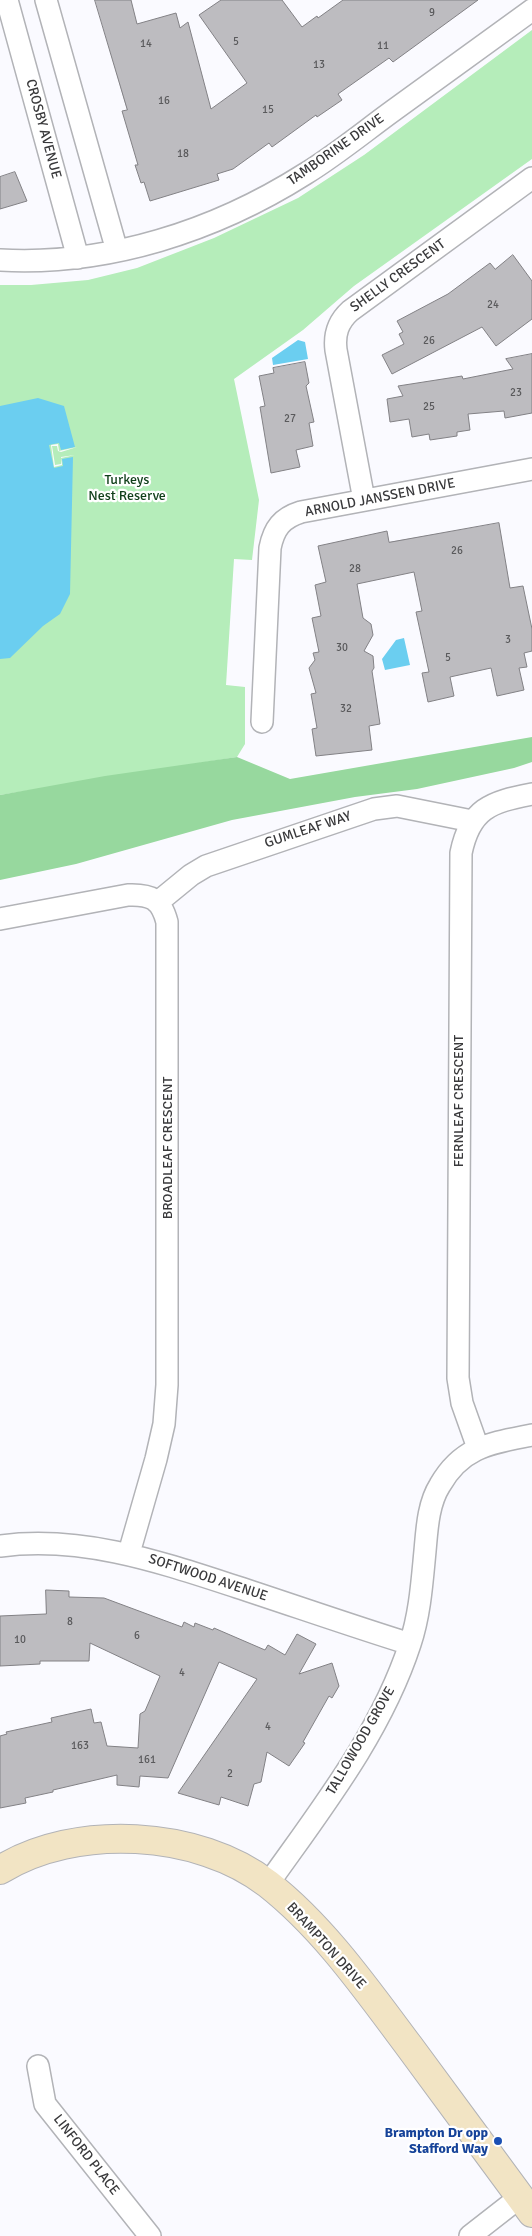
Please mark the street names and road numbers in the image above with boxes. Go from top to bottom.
street label: CROSBY AVENUE [22,77,64,181]
street label: TAMBORINE DRIVE [284,110,388,190]
street label: SHELLY CRESCENT [347,236,449,316]
street label: ARNOLD JANSSEN DRIVE [303,475,457,521]
street label: GUMLEAF WAY [263,808,353,852]
street label: FERNLEAF CRESCENT [451,1035,467,1167]
street label: BROADLEAF CRESCENT [160,1077,176,1219]
street label: SOFTWOOD AVENUE [146,1551,270,1605]
street label: TALLOWOOD GROVE [323,1684,399,1798]
street label: BRAMPTON DRIVE [283,1899,369,1993]
street label: LINFORD PLACE [49,2111,123,2199]

